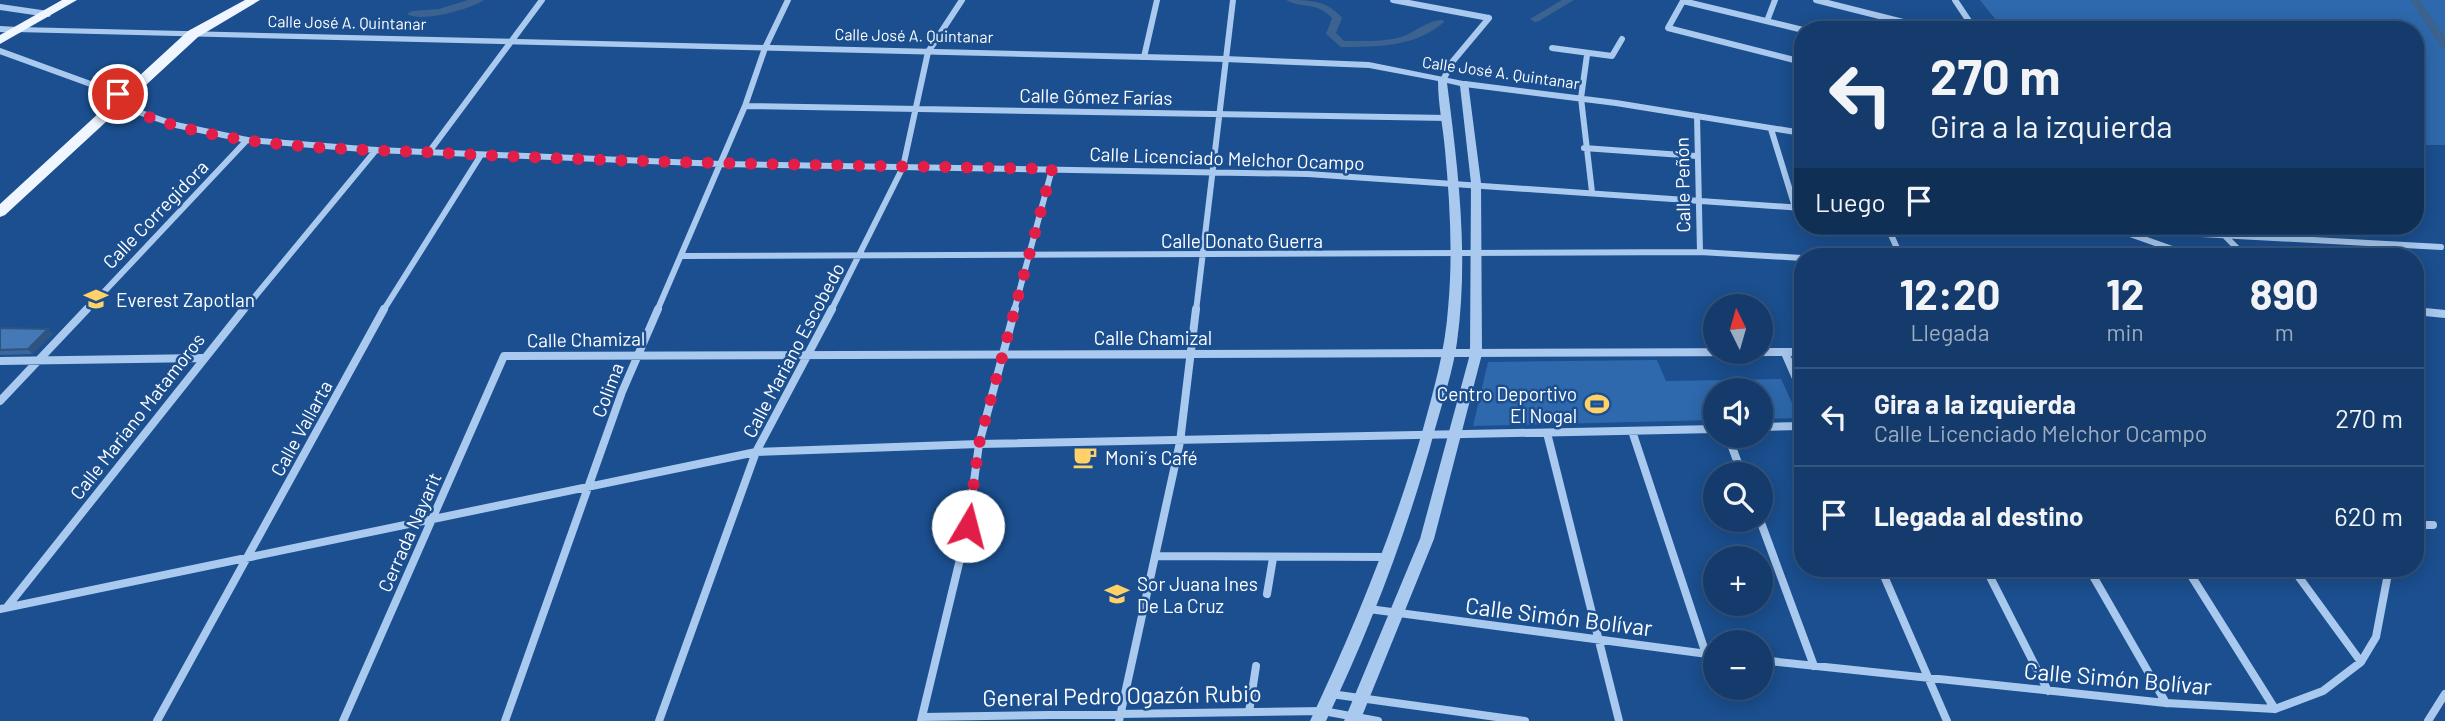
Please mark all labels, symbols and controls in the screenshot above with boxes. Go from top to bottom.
street label: Calle José A. Quintanar [267,11,427,33]
street label: Calle José A. Quintanar [834,24,994,46]
text: 270 m [1930,46,2060,105]
icon: left [1815,49,1906,140]
street label: Calle José A. Quintanar [1421,52,1581,92]
pin [88,64,148,124]
icon: arrive [99,75,137,113]
street label: Calle Gómez Farías [1019,83,1173,109]
text: Gira a la izquierda [1930,106,2173,144]
street label: Calle Peñón [1670,137,1694,233]
street label: Calle Licenciado Melchor Ocampo [1089,142,1365,174]
street label: Calle Corregidora [97,155,213,273]
icon: arrive [1900,182,1938,220]
text: Luego [1815,186,1886,217]
street label: Calle Donato Guerra [1161,229,1323,252]
street label: Calle Mariano Escobedo [737,259,849,441]
text: 12:20 [1899,268,2001,318]
text: 12 [2106,268,2144,318]
text: 890 [2250,268,2319,318]
school or university icon: Everest Zapotlan [82,285,110,313]
place label: Everest Zapotlan [116,288,255,311]
north arrow [1703,294,1773,364]
map controls [1703,294,1773,700]
text: Llegada [1910,318,1989,346]
text: min [2106,318,2144,346]
text: m [2275,318,2294,346]
street label: Calle Chamizal [527,326,645,352]
street label: Calle Chamizal [1094,326,1212,349]
street label: Calle Mariano Matamoros [65,328,209,504]
street label: Colima [586,359,628,421]
street label: Calle Vallarta [265,376,337,480]
button: sound [1703,378,1773,448]
place label: Centro Deportivo El Nogal [1437,382,1577,427]
text: Gira a la izquierda [1874,388,2076,419]
sports icon: Centro Deportivo El Nogal [1583,390,1611,418]
icon: left [1815,398,1853,436]
text: 270 m [2335,402,2403,433]
text: Calle Licenciado Melchor Ocampo [1874,419,2207,447]
cafe icon: Moni´s Café [1071,443,1099,471]
place label: Moni´s Café [1105,446,1198,469]
button: search [1703,462,1773,532]
street label: Cerrada Nayarit [372,469,446,595]
position arrow [931,489,1005,563]
icon: arrive [1815,496,1853,534]
text: Llegada al destino [1874,500,2083,531]
text: 620 m [2334,500,2403,531]
button: + [1703,546,1773,616]
place label: Sor Juana Ines De La Cruz [1137,572,1258,617]
school or university icon: Sor Juana Ines De La Cruz [1103,580,1131,608]
street label: Calle Simón Bolívar [1464,591,1655,641]
button: − [1703,630,1773,700]
street label: Calle Simón Bolívar [2023,656,2214,700]
street label: General Pedro Ogazón Rubio [982,679,1262,711]

